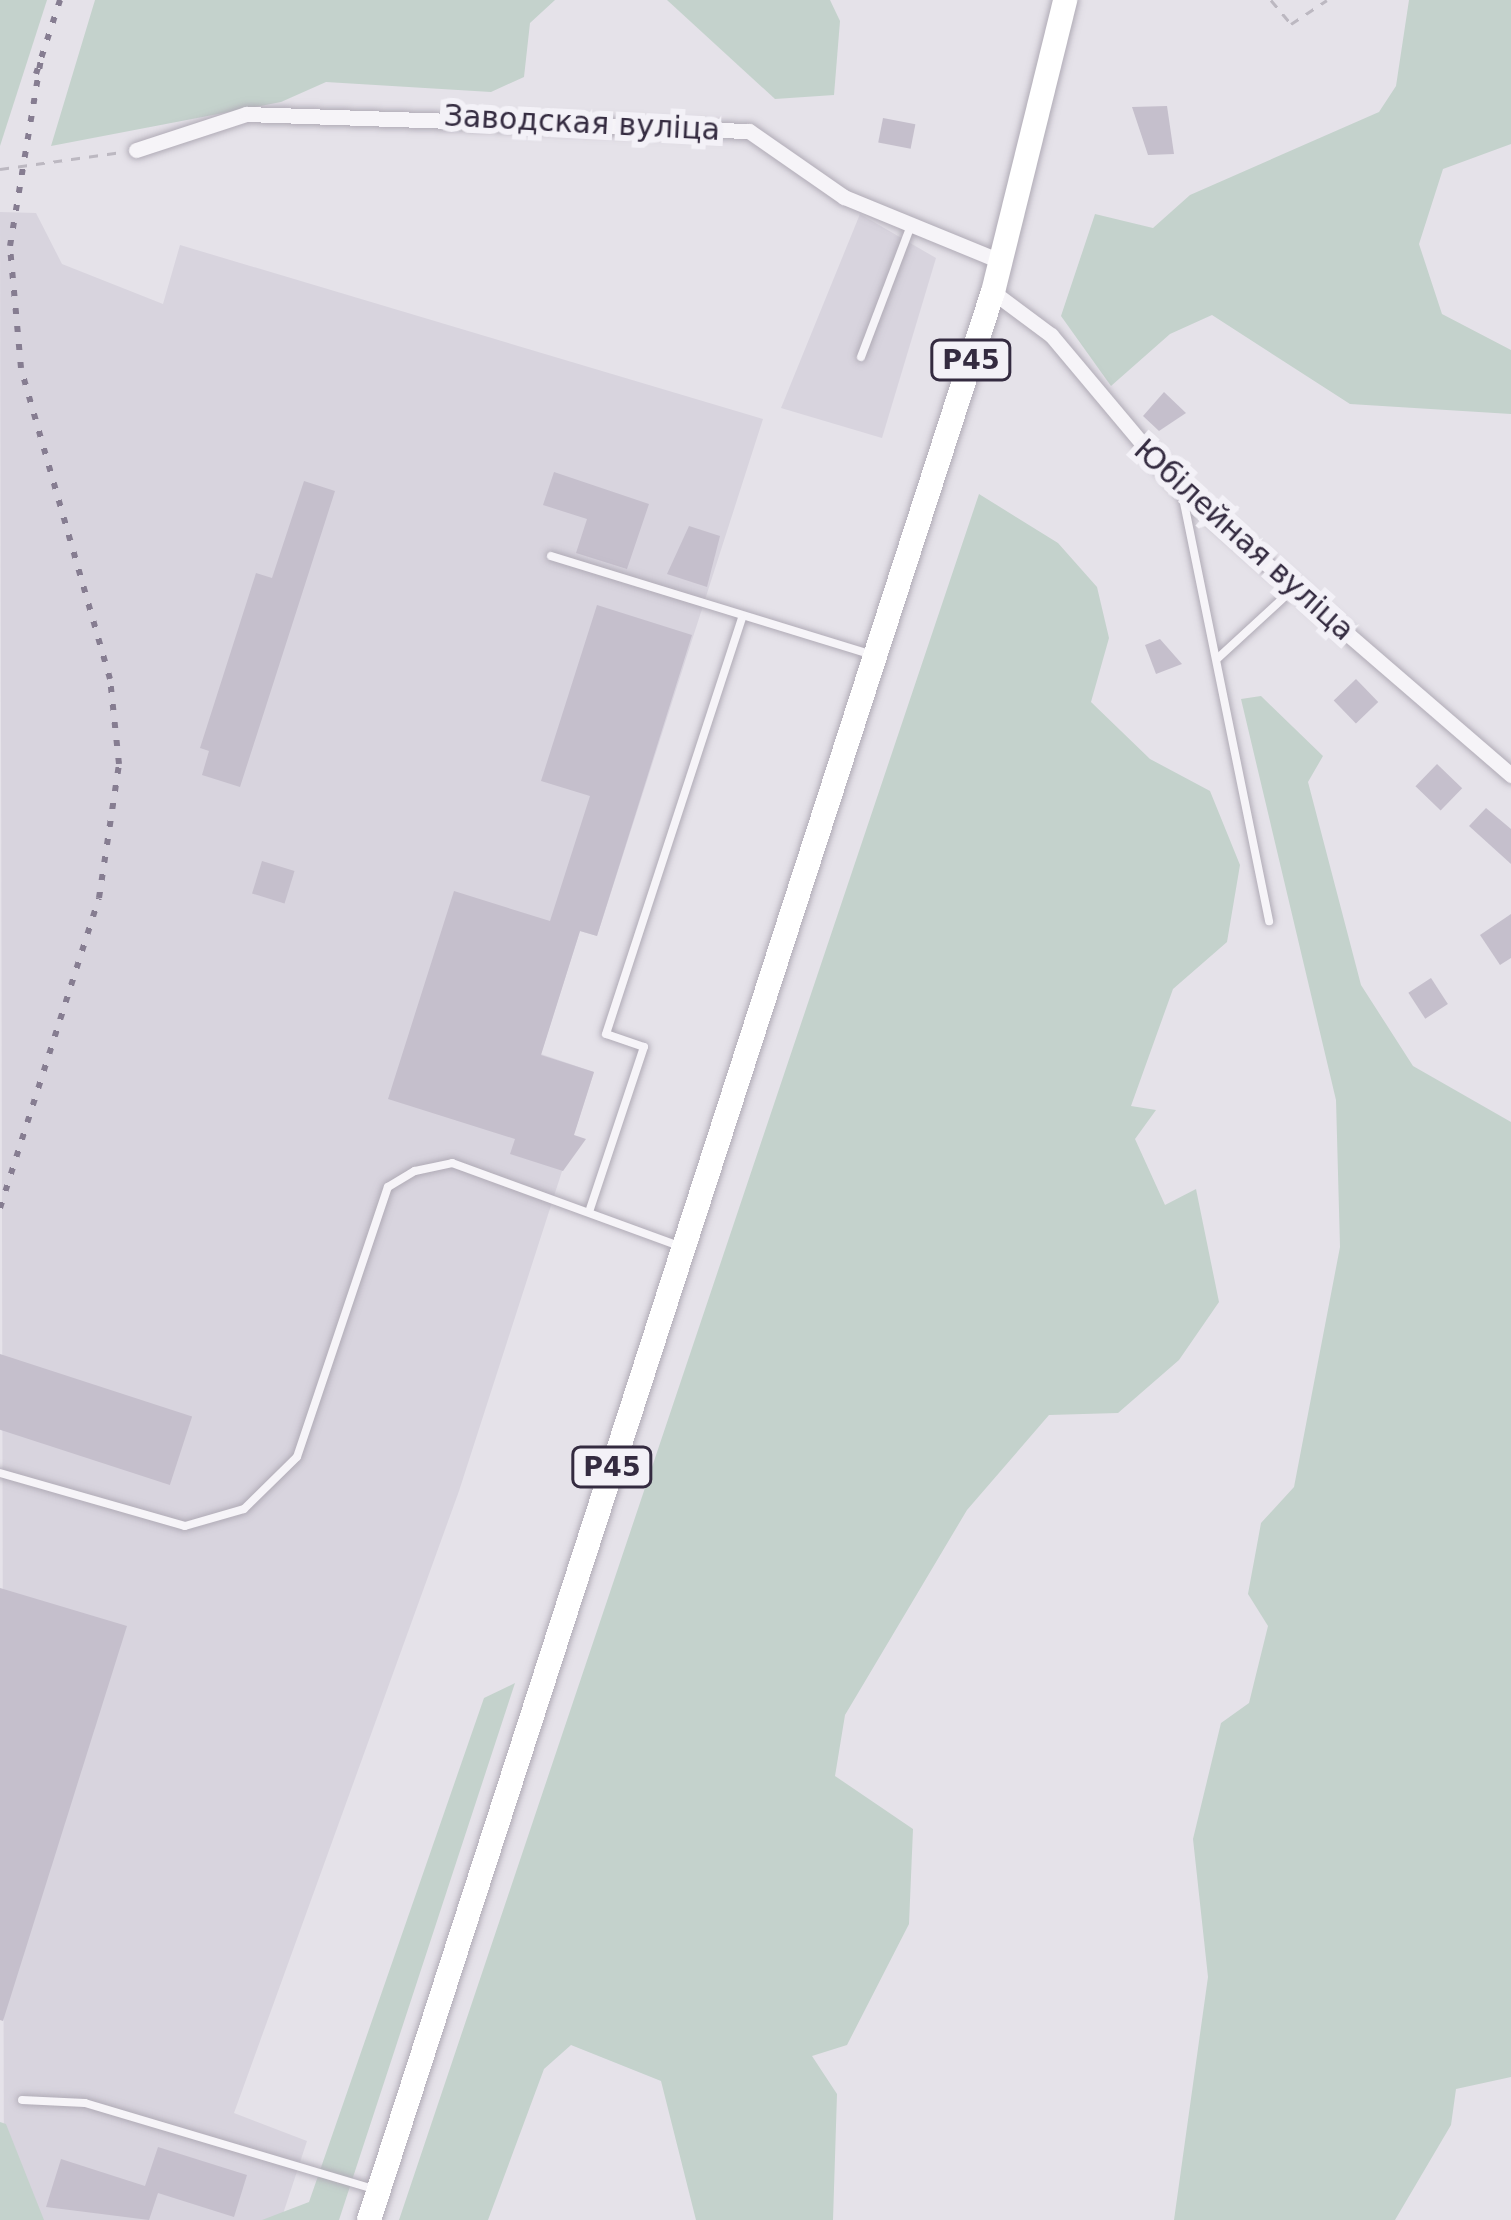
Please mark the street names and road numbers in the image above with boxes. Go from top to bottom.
street label: Заводская вуліца [443,98,721,148]
road number: Р45 [929,339,1013,381]
street label: Юбілейная вуліца [1127,432,1361,648]
road number: Р45 [570,1446,654,1488]

